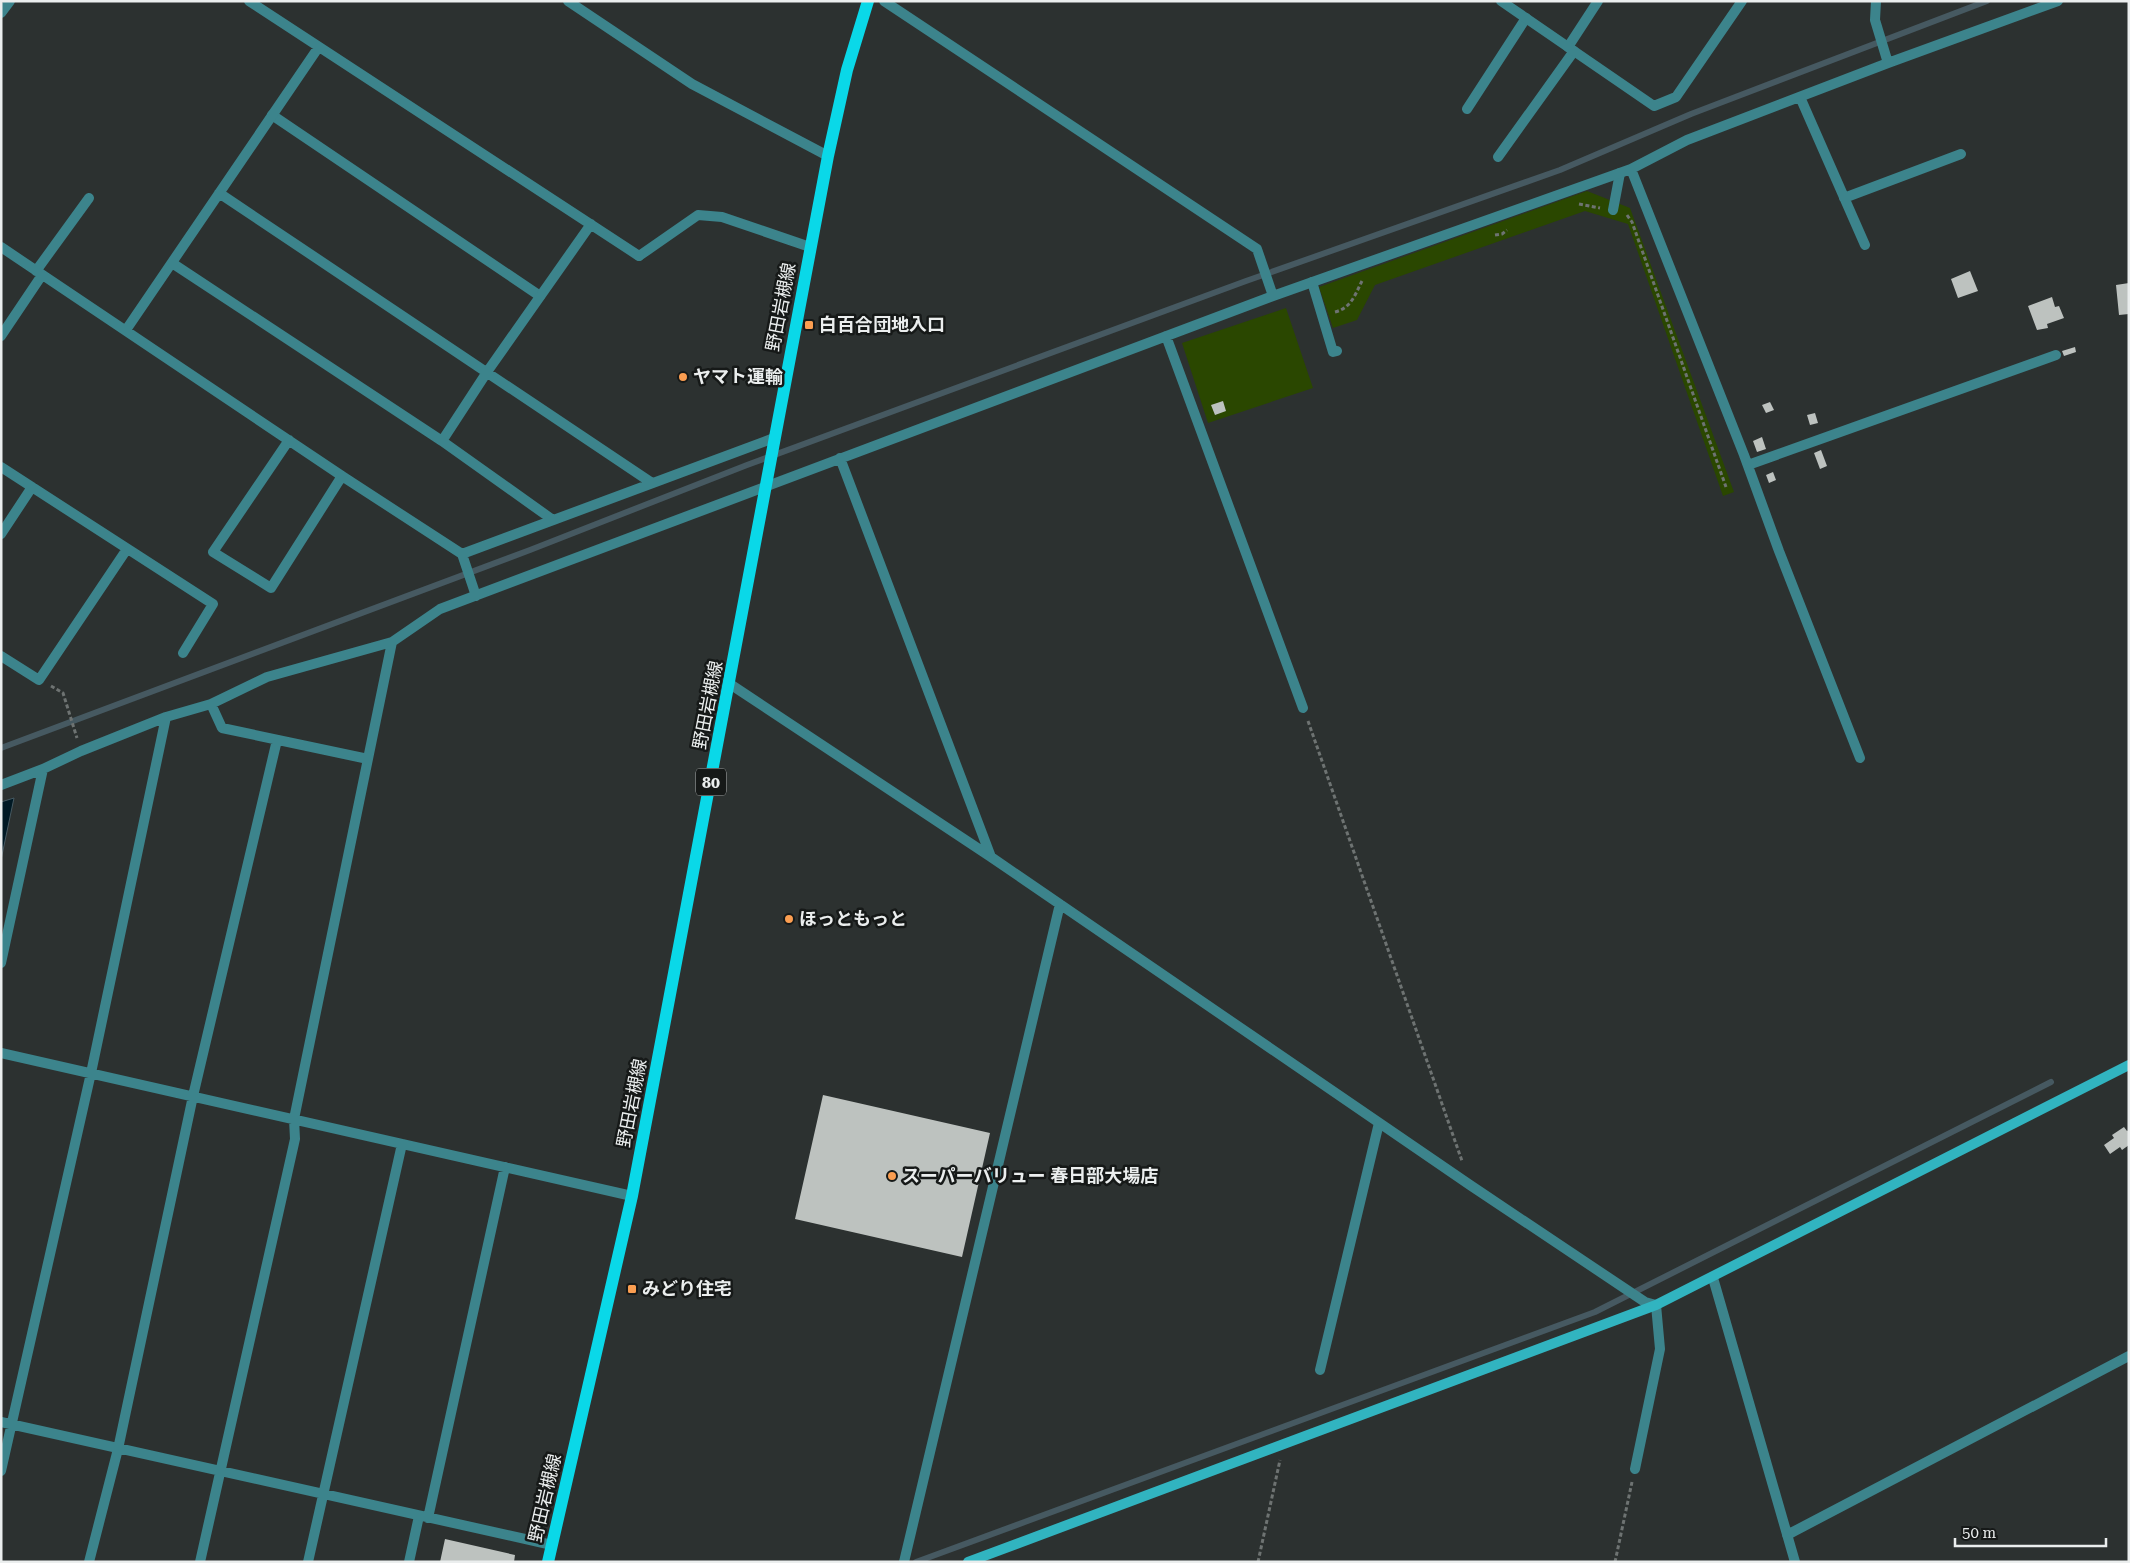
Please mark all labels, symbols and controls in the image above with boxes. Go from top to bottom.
street label: 野田岩槻線 [762,261,799,353]
place label: 白百合団地入口 [819,314,945,335]
marker: 白百合団地入口 [803,319,815,331]
place label: ヤマト運輸 [693,366,783,387]
marker: ヤマト運輸 [677,371,689,383]
street label: 野田岩槻線 [689,659,726,751]
road number: 80 [696,769,726,796]
place label: ほっともっと [799,908,907,929]
marker: ほっともっと [783,913,795,925]
street label: 野田岩槻線 [613,1057,650,1149]
place label: スーパーバリュー 春日部大場店 [902,1165,1158,1186]
marker: スーパーバリュー 春日部大場店 [886,1170,898,1182]
place label: みどり住宅 [642,1278,732,1299]
marker: みどり住宅 [626,1283,638,1295]
street label: 野田岩槻線 [524,1452,565,1544]
scale bar [1955,1516,2106,1548]
text: 50 m [1962,1524,1997,1542]

